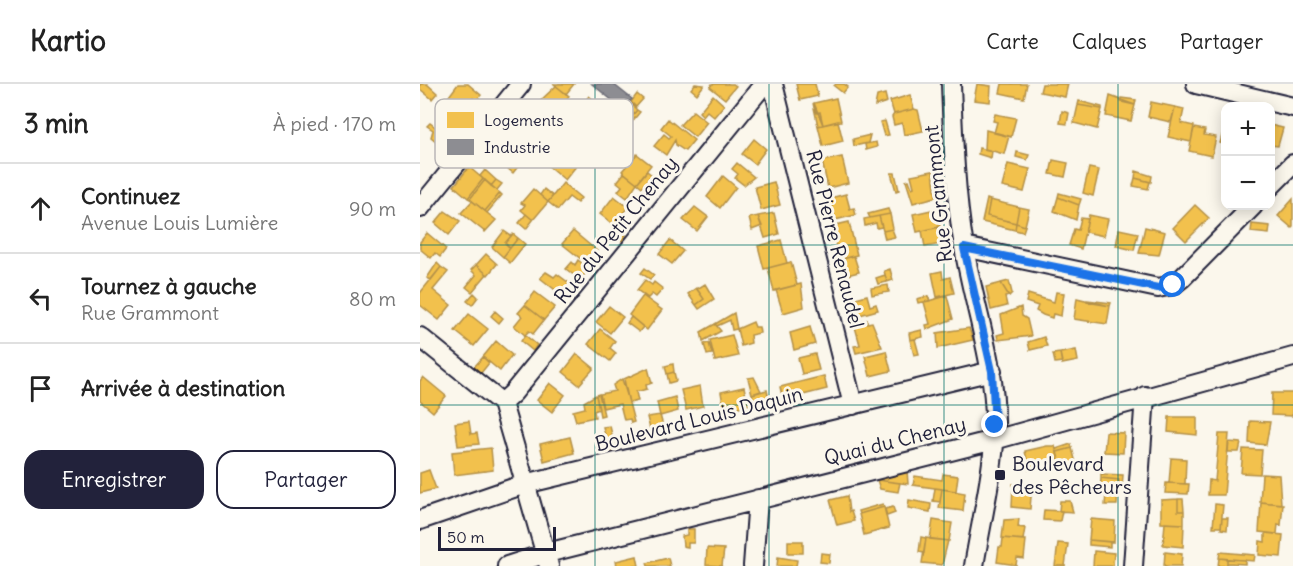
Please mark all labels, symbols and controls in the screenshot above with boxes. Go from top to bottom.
text: Kartio [30,23,106,59]
text: Carte [986,28,1039,55]
text: Calques [1072,28,1147,55]
text: Partager [1180,28,1263,55]
legend [435,99,633,168]
map controls [1221,102,1275,210]
button: + [1221,102,1275,156]
text: 3 min [24,107,89,140]
text: Logements [484,110,564,130]
text: À pied · 170 m [273,111,396,136]
street label: Rue Grammont [918,124,957,264]
text: Industrie [484,137,550,157]
street label: Rue Pierre Renaudel [801,147,870,331]
street label: Rue du Petit Chenay [548,151,683,308]
button: − [1221,156,1275,210]
text: Continuez [81,182,180,210]
icon: ahead [24,192,57,225]
text: 90 m [349,196,396,221]
text: Avenue Louis Lumière [81,210,278,235]
route start [1159,271,1185,297]
text: Tournez à gauche [81,272,257,300]
icon: left [24,282,57,315]
text: 80 m [349,286,396,311]
text: Rue Grammont [81,300,219,325]
icon: arrive [24,372,57,405]
text: Arrivée à destination [81,374,285,402]
street label: Boulevard Louis Daquin [593,381,805,456]
street label: Quai du Chenay [821,411,968,470]
route end [981,411,1007,437]
button: Enregistrer [24,450,204,509]
button: Partager [216,450,396,509]
place label: Boulevard des Pêcheurs [1012,451,1132,499]
marker: Boulevard des Pêcheurs [993,468,1007,482]
scale bar [438,524,556,552]
text: 50 m [447,527,485,547]

